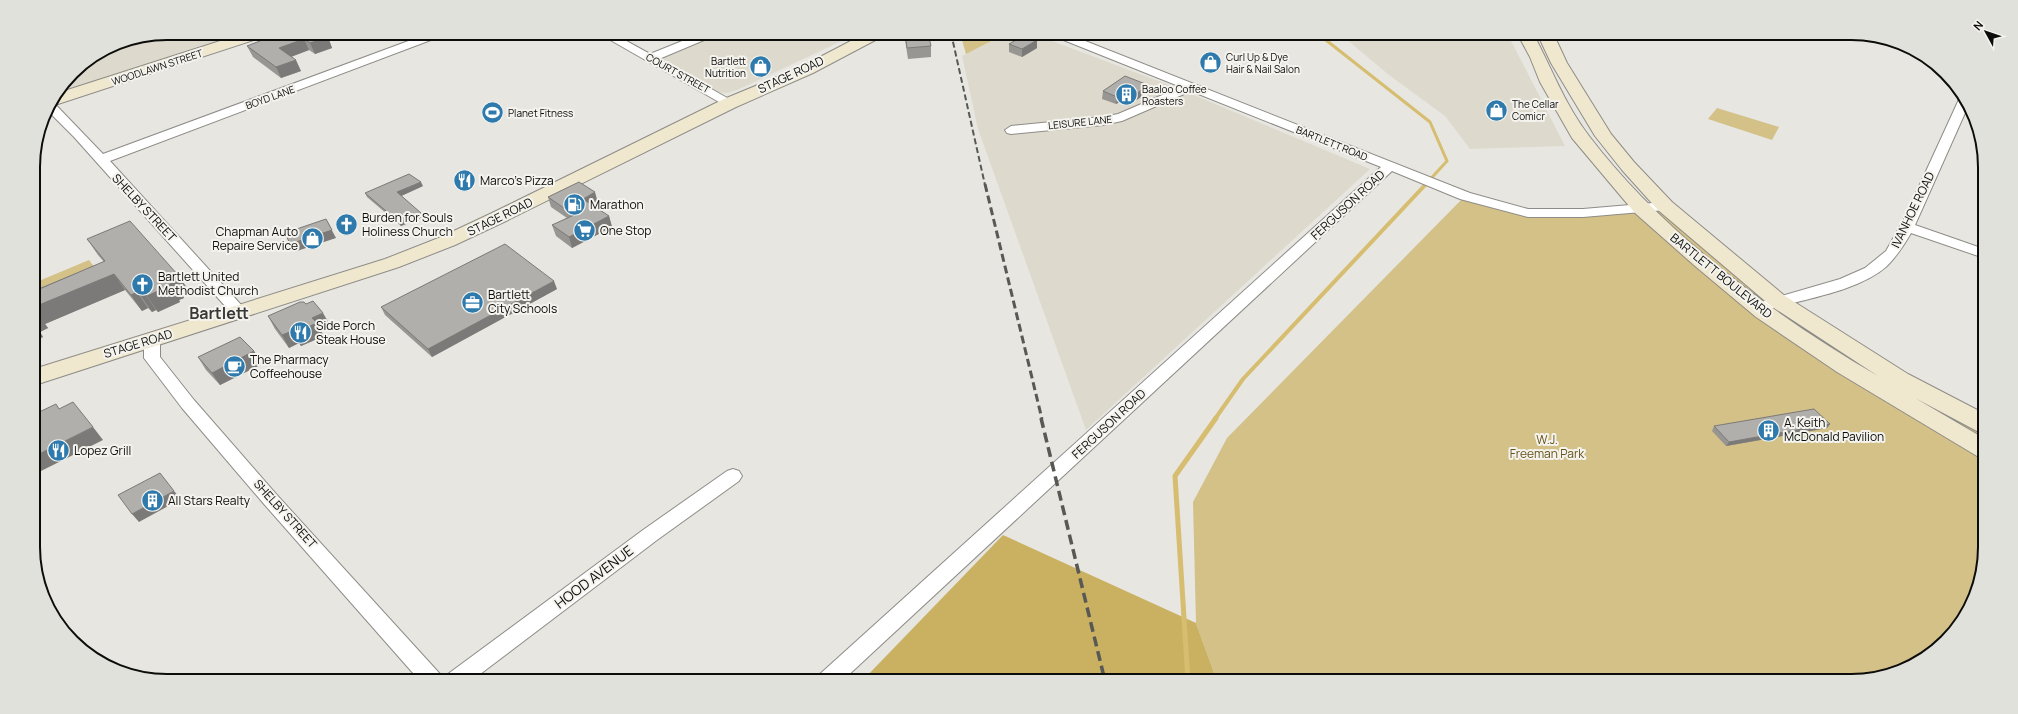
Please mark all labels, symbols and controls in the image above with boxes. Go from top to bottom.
north arrow [1966,12,2006,52]
text: N [1970,17,1986,33]
street label: WOODLAWN STREET [110,46,204,88]
street label: COURT STREET [643,50,713,96]
shop icon: Curl Up & Dye Hair & Nail Salon [1197,50,1223,76]
place label: Curl Up & Dye Hair & Nail Salon [1226,50,1300,76]
street label: STAGE ROAD [755,52,827,97]
place label: Bartlett Nutrition [705,54,747,80]
shop icon: Bartlett Nutrition [748,54,774,80]
street label: BOYD LANE [243,82,297,112]
building icon: Baaloo Coffee Roasters [1113,82,1139,108]
place label: Baaloo Coffee Roasters [1142,82,1207,108]
shop icon: The Cellar Comicr [1483,97,1509,123]
place label: The Cellar Comicr [1512,97,1559,123]
sports icon: Planet Fitness [480,100,506,126]
place label: Planet Fitness [508,106,573,120]
street label: LEISURE LANE [1047,112,1113,132]
street label: BARTLETT ROAD [1294,122,1370,164]
street label: FERGUSON ROAD [1307,166,1388,243]
restaurant icon: Marco's Pizza [451,168,477,194]
street label: IVANHOE ROAD [1887,169,1938,251]
street label: SHELBY STREET [108,170,181,246]
place label: Marco's Pizza [480,172,554,189]
fuel station icon: Marathon [562,192,588,218]
street label: STAGE ROAD [464,193,535,240]
place label: Marathon [590,196,644,213]
place label: Burden for Souls Holiness Church [362,209,453,240]
church icon: Burden for Souls Holiness Church [334,212,360,238]
supermarket icon: One Stop [571,218,597,244]
place label: One Stop [600,222,651,239]
place label: Chapman Auto Repaire Service [212,223,298,254]
shop icon: Chapman Auto Repaire Service [300,226,326,252]
street label: BARTLETT BOULEVARD [1667,229,1776,322]
place label: Bartlett United Methodist Church [158,268,258,299]
church icon: Bartlett United Methodist Church [129,271,155,297]
place label: Bartlett City Schools [488,286,557,317]
office icon: Bartlett City Schools [459,289,485,315]
district label: Bartlett [189,302,249,324]
place label: Side Porch Steak House [316,317,386,348]
restaurant icon: Side Porch Steak House [287,320,313,346]
street label: STAGE ROAD [101,325,174,362]
place label: The Pharmacy Coffeehouse [250,351,329,382]
cafe icon: The Pharmacy Coffeehouse [221,354,247,380]
street label: FERGUSON ROAD [1068,385,1149,462]
place label: A. Keith McDonald Pavilion [1784,414,1884,445]
building icon: A. Keith McDonald Pavilion [1756,417,1782,443]
park label: W.J. Freeman Park [1510,431,1585,462]
restaurant icon: Lopez Grill [45,438,71,464]
place label: Lopez Grill [74,442,131,459]
street label: SHELBY STREET [250,476,321,552]
building icon: All Stars Realty [140,488,166,514]
place label: All Stars Realty [168,492,251,509]
street label: HOOD AVENUE [551,541,637,612]

